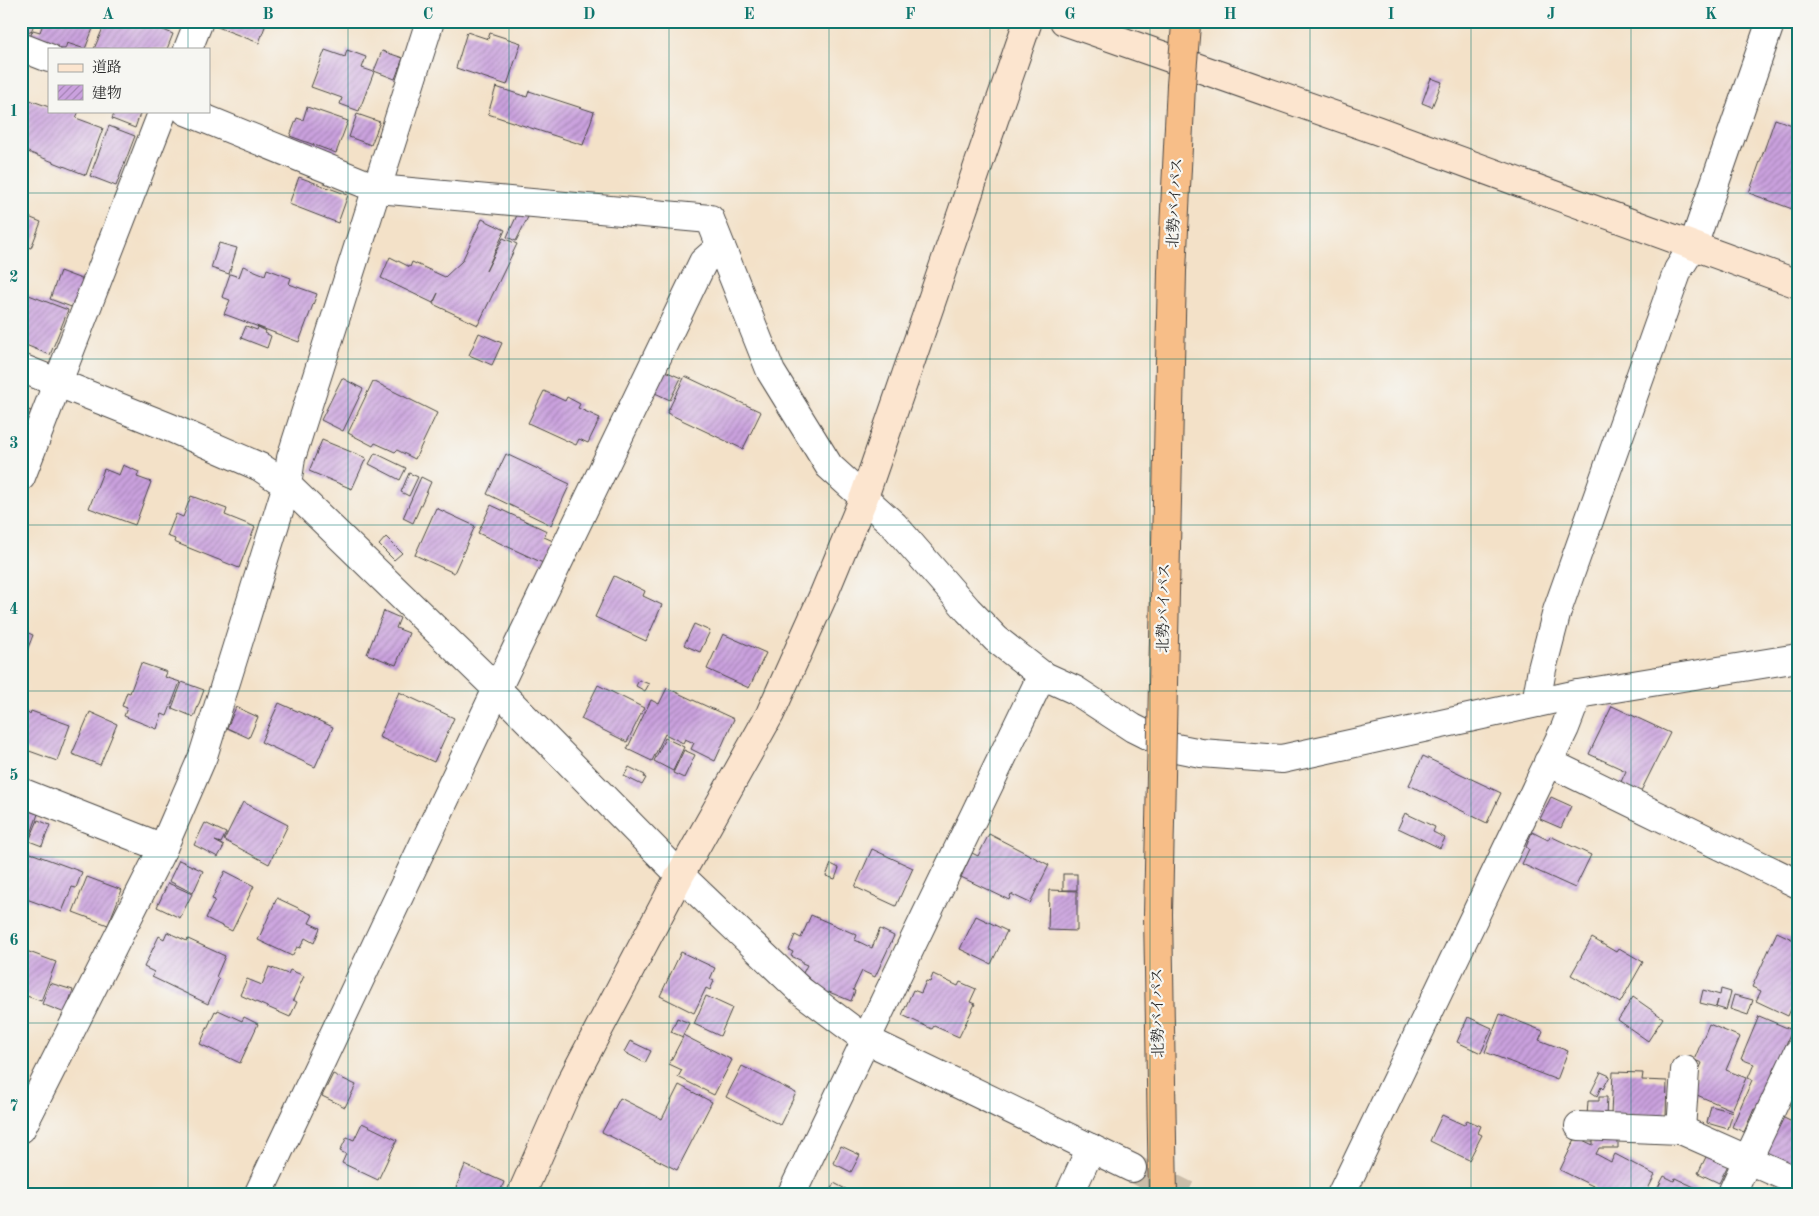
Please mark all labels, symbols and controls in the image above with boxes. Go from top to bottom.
text: A [102,7,114,23]
text: B [262,7,274,23]
text: C [423,7,433,23]
text: D [583,7,595,23]
text: E [743,7,755,23]
text: F [905,7,916,23]
text: G [1064,7,1076,23]
text: H [1223,7,1237,23]
text: I [1387,7,1395,23]
text: J [1547,7,1556,23]
text: K [1705,7,1717,23]
legend [48,48,210,112]
text: 道路 [92,59,122,76]
text: 建物 [92,85,122,102]
text: 1 [9,104,19,120]
street label: 北勢バイパス [1164,158,1186,248]
text: 2 [9,270,19,286]
text: 3 [9,436,19,452]
street label: 北勢バイパス [1155,563,1173,653]
text: 4 [9,602,19,618]
text: 5 [9,768,19,784]
text: 6 [9,933,19,949]
street label: 北勢バイパス [1149,968,1167,1058]
text: 7 [9,1099,19,1115]

